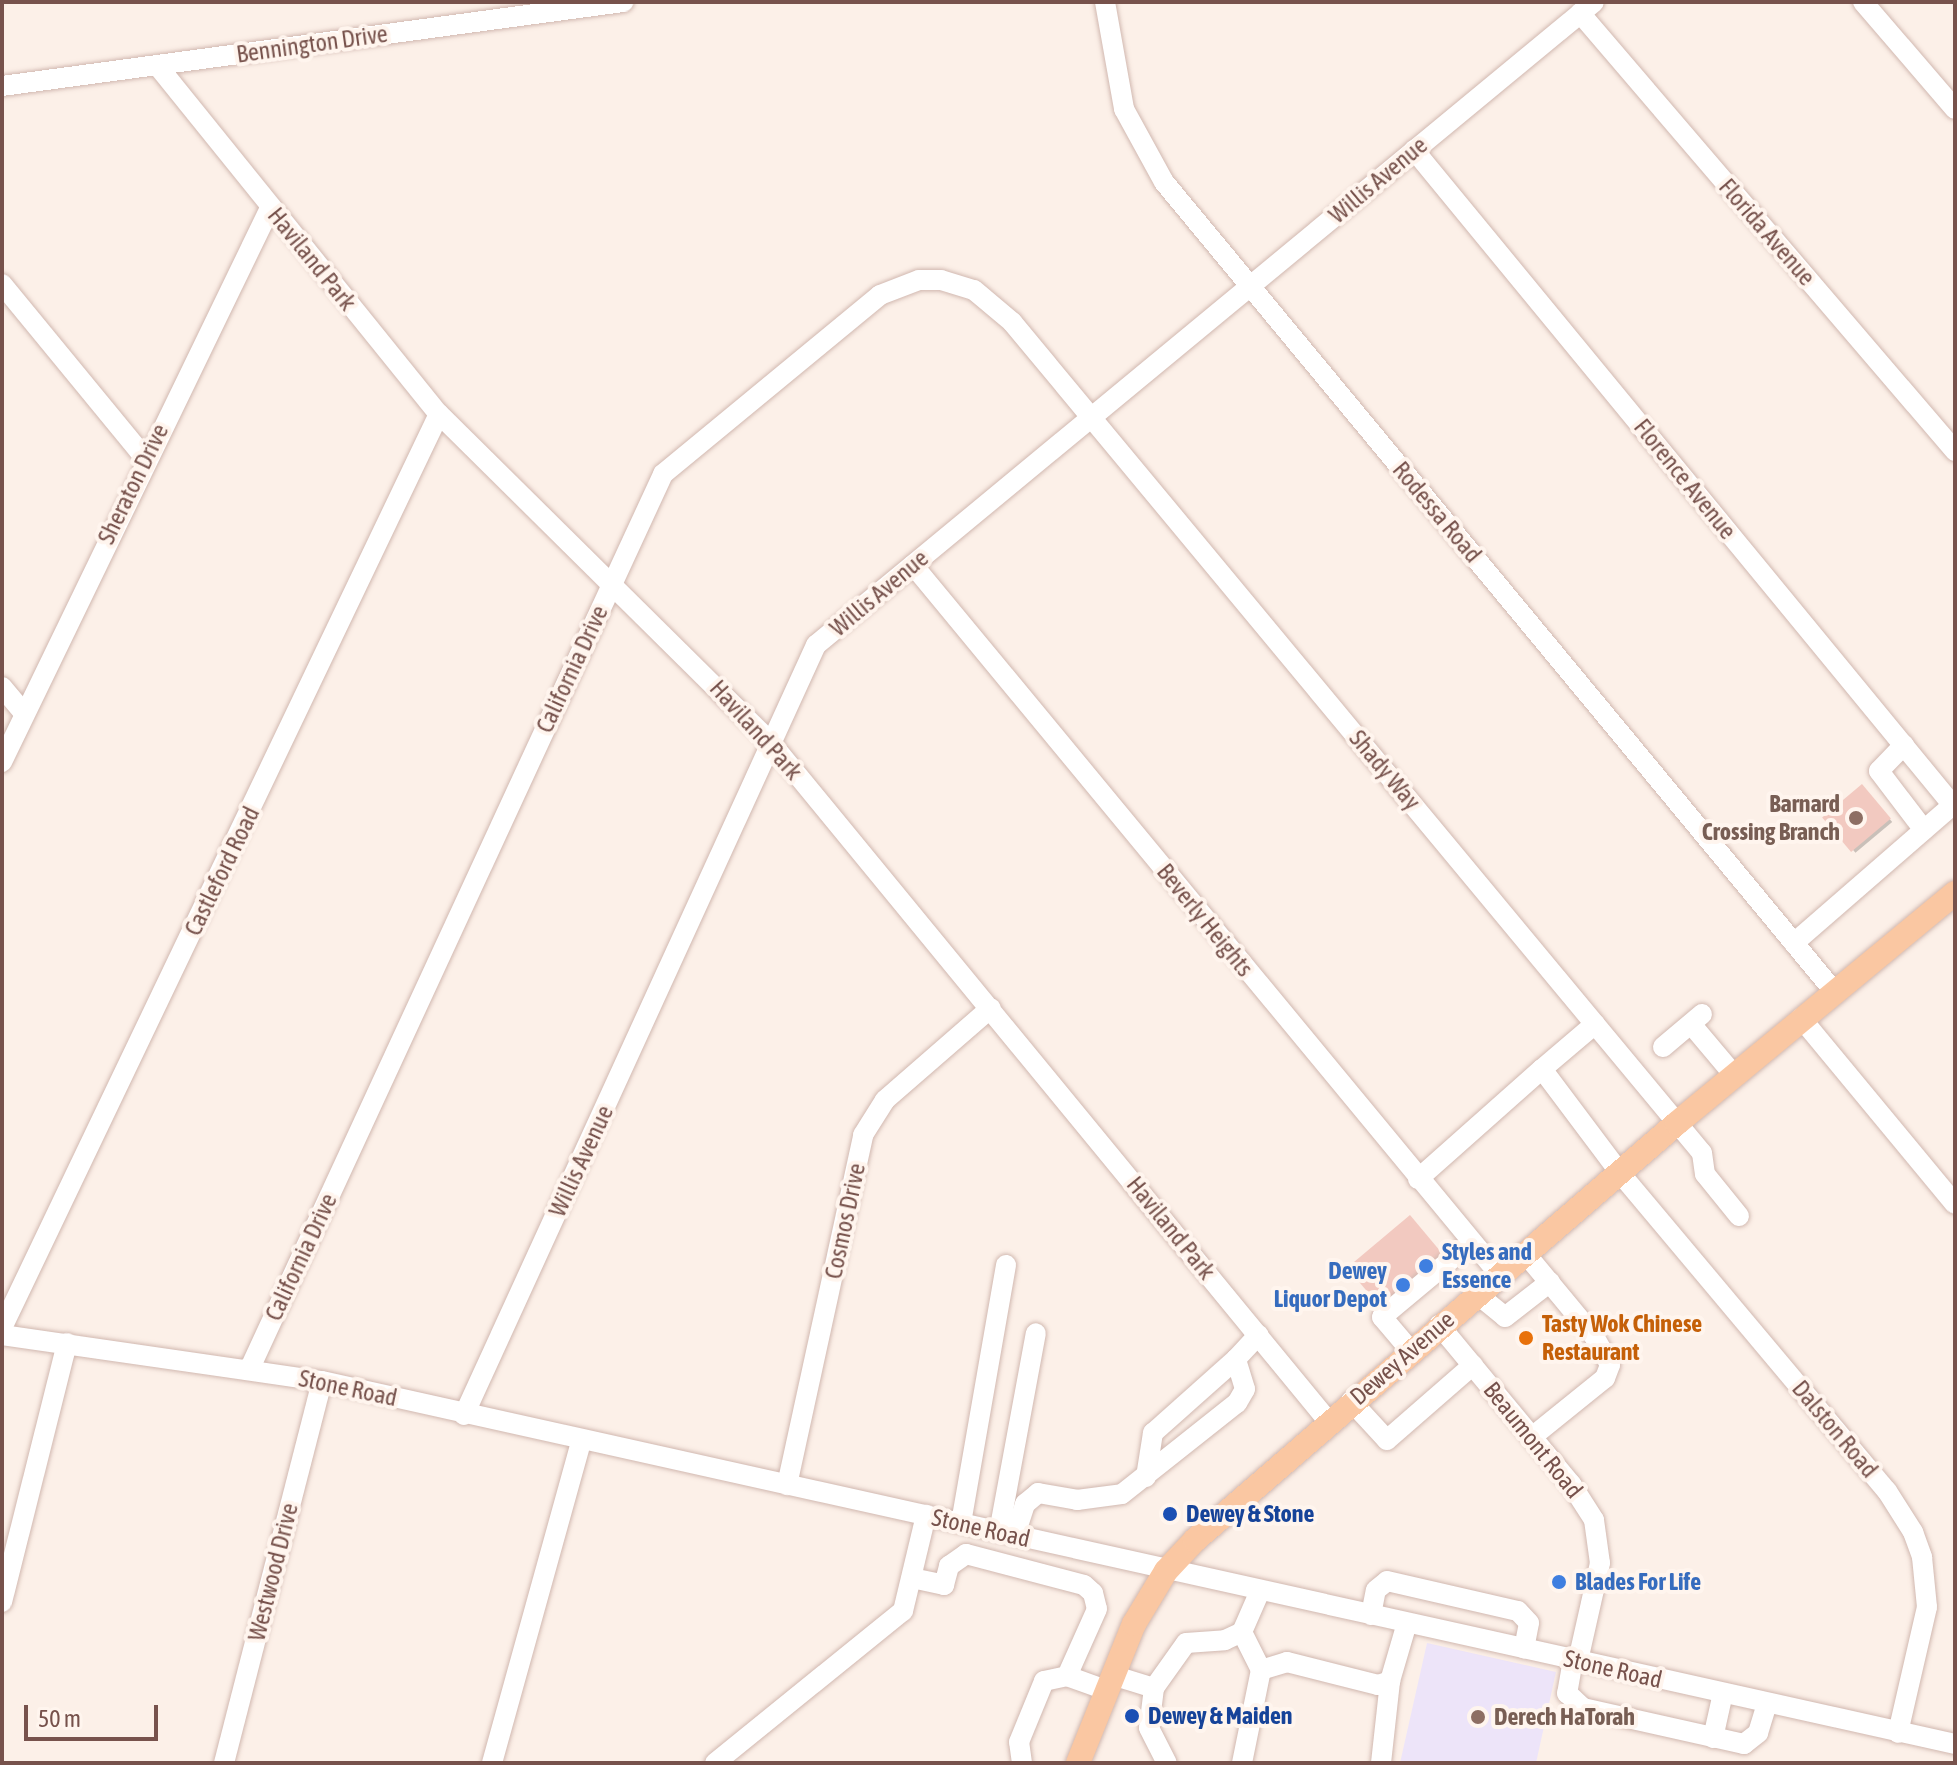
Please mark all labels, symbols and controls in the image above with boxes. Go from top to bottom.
street label: Bennington Drive [234,19,390,69]
street label: Willis Avenue [1323,131,1433,229]
street label: Florida Avenue [1713,173,1821,291]
street label: Haviland Park [262,202,362,316]
street label: Florence Avenue [1628,413,1742,545]
street label: Sheraton Drive [92,419,174,549]
street label: Rodessa Road [1387,456,1487,568]
street label: Willis Avenue [824,544,934,642]
street label: California Drive [530,601,614,737]
street label: Haviland Park [704,674,808,786]
street label: Shady Way [1343,724,1427,816]
place label: Barnard Crossing Branch [1702,790,1840,846]
street label: Castleford Road [178,802,266,940]
marker: Barnard Crossing Branch [1847,809,1865,827]
street label: Beverly Heights [1151,858,1259,982]
street label: Willis Avenue [543,1101,619,1221]
street label: Cosmos Drive [819,1161,871,1281]
street label: Haviland Park [1121,1171,1221,1285]
street label: California Drive [259,1189,343,1325]
place label: Styles and Essence [1442,1238,1532,1294]
place label: Dewey Liquor Depot [1274,1257,1387,1313]
marker: Styles and Essence [1417,1257,1435,1275]
marker: Dewey Liquor Depot [1394,1276,1412,1294]
street label: Dewey Avenue [1344,1305,1460,1411]
place label: Tasty Wok Chinese Restaurant [1542,1310,1702,1366]
marker: Tasty Wok Chinese Restaurant [1517,1329,1535,1347]
street label: Stone Road [296,1364,400,1412]
street label: Dalston Road [1786,1374,1884,1484]
street label: Beaumont Road [1477,1376,1589,1504]
street label: Westwood Drive [242,1500,304,1644]
place label: Dewey & Stone [1186,1500,1314,1528]
street label: Stone Road [929,1503,1033,1553]
marker: Dewey & Stone [1161,1505,1179,1523]
place label: Blades For Life [1575,1568,1701,1596]
marker: Blades For Life [1550,1573,1568,1591]
street label: Stone Road [1561,1644,1665,1694]
scale bar [28,1689,162,1739]
place label: Dewey & Maiden [1148,1702,1292,1730]
place label: Derech HaTorah [1494,1703,1635,1731]
text: 50 m [38,1705,81,1732]
marker: Dewey & Maiden [1123,1707,1141,1725]
marker: Derech HaTorah [1469,1708,1487,1726]

